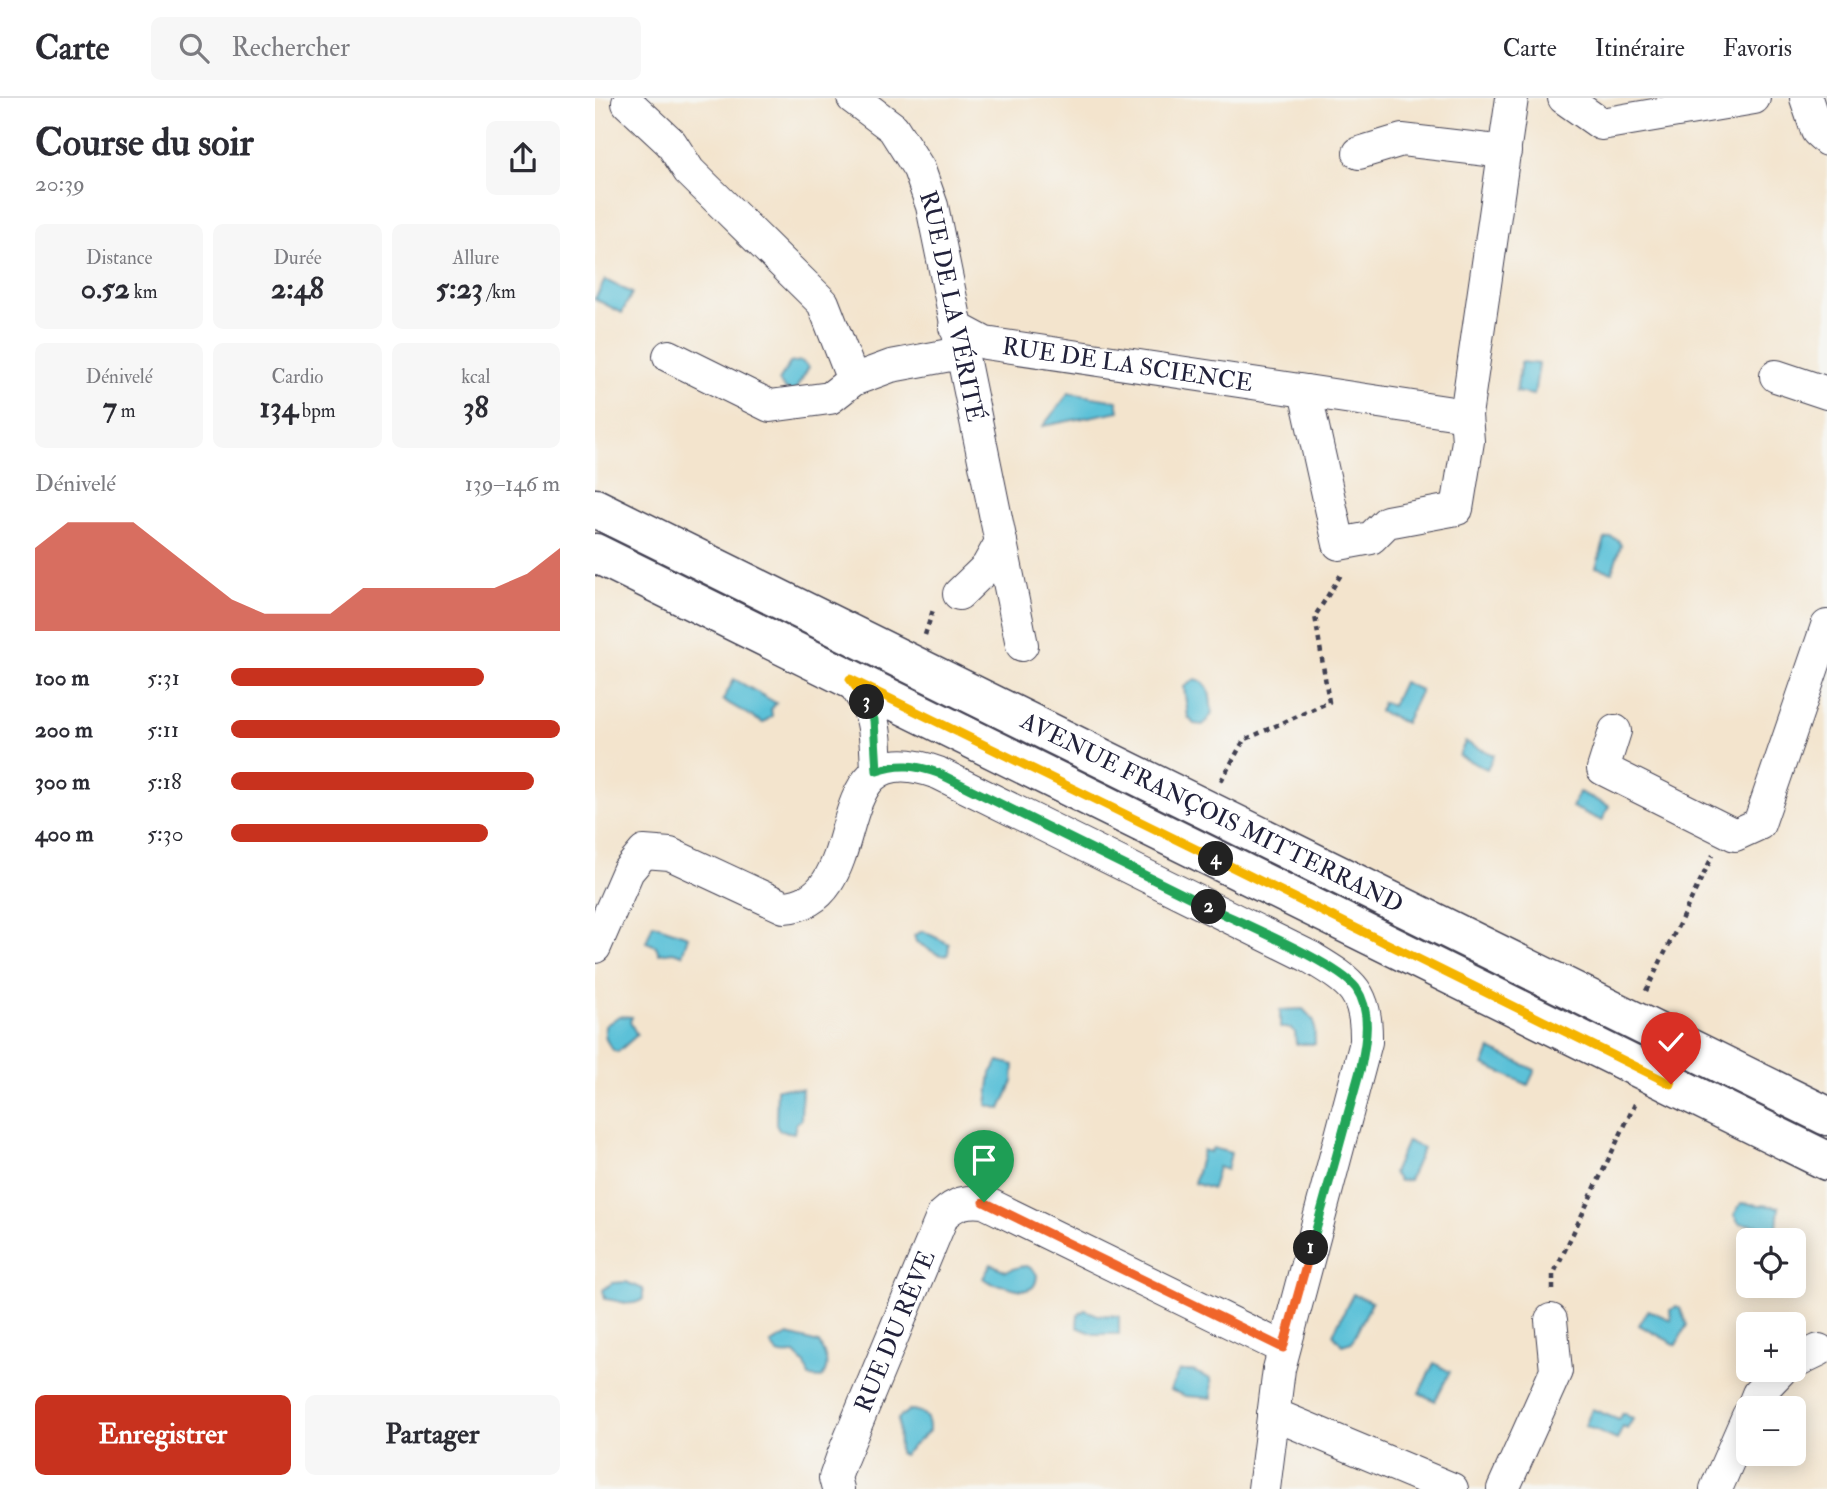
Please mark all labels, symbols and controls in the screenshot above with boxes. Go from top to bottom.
search box [151,17,641,80]
text: Carte [35,28,109,69]
icon: search [175,29,213,67]
text: Rechercher [231,32,350,64]
text: Carte [1503,33,1557,64]
text: Itinéraire [1595,33,1685,64]
text: Favoris [1723,33,1792,64]
text: Course du soir [35,119,254,167]
button: share [486,121,560,195]
text: 20:39 [35,169,85,198]
street label: RUE DE LA VÉRITÉ [912,187,992,424]
text: Distance [86,246,152,270]
text: Durée [273,246,322,270]
text: Allure [453,246,499,270]
text: 0.52 [81,270,130,307]
text: 2:48 [271,270,324,307]
text: 5:23 [436,270,483,307]
text: km [130,280,158,304]
text: /km [483,280,516,304]
street label: RUE DE LA SCIENCE [1000,331,1255,399]
text: Dénivelé [86,365,153,389]
text: Cardio [271,365,324,389]
text: kcal [461,365,490,389]
text: 7 [103,389,117,426]
text: 134 [260,389,298,426]
text: 38 [463,389,489,426]
text: m [117,399,135,423]
text: bpm [298,399,335,423]
text: Dénivelé [35,469,116,498]
text: 139–146 m [465,469,560,498]
text: 100 m [35,663,89,692]
text: 5:31 [147,663,180,692]
pin: 3 [849,684,885,720]
text: 3 [863,689,870,713]
street label: AVENUE FRANÇOIS MITTERRAND [1014,705,1408,920]
text: 200 m [35,715,93,744]
text: 5:11 [147,715,179,744]
text: 300 m [35,767,90,796]
text: 5:18 [147,767,182,796]
text: 400 m [35,819,94,848]
text: 5:30 [147,819,183,848]
pin: 4 [1199,842,1233,876]
text: 4 [1210,846,1221,870]
pin: 2 [1191,890,1227,924]
text: 2 [1204,894,1213,918]
pin [1641,1012,1701,1084]
icon: check [1652,1023,1690,1061]
pin [954,1130,1014,1202]
icon: arrive [965,1141,1003,1179]
map controls [1736,1228,1806,1466]
button: locate [1736,1228,1806,1298]
pin: 1 [1293,1230,1329,1266]
text: 1 [1307,1235,1314,1259]
street label: RUE DU RÊVE [848,1246,943,1417]
button: + [1736,1312,1806,1382]
button: Enregistrer [35,1395,291,1475]
button: Partager [305,1395,560,1475]
button: − [1736,1396,1806,1466]

